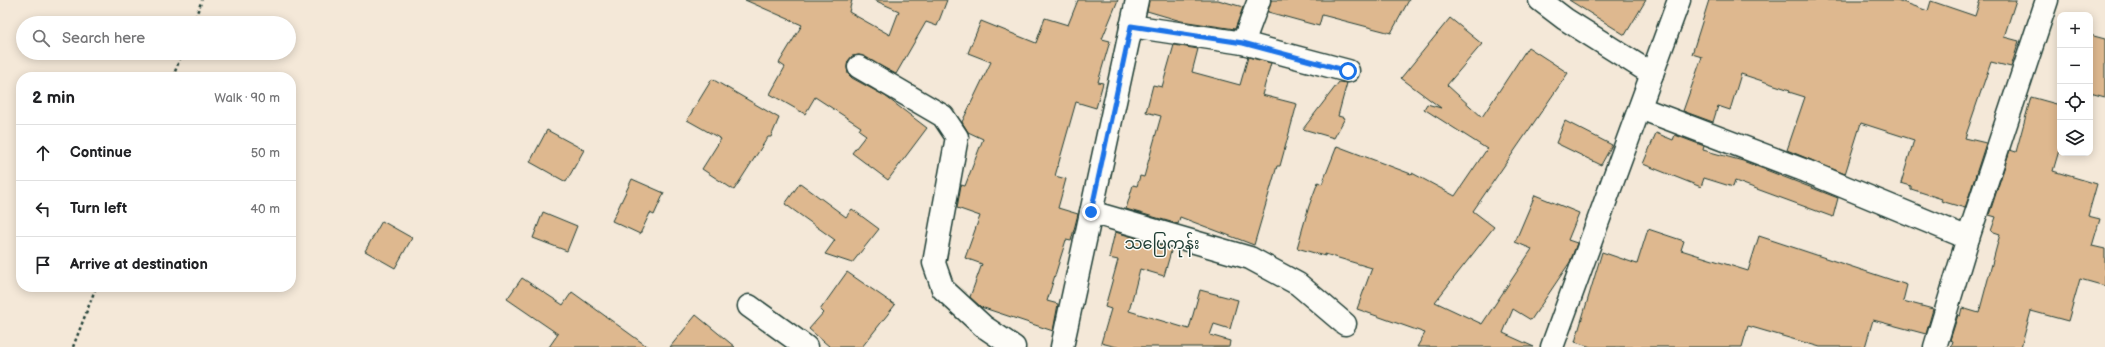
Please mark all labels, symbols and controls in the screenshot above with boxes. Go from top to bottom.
map controls [2057,12,2093,156]
button: + [2057,12,2093,48]
search box [16,16,296,60]
icon: search [30,27,52,49]
text: Search here [62,29,145,48]
button: − [2057,48,2093,84]
route start [1339,62,1357,80]
button: locate [2057,84,2093,120]
text: 2 min [32,88,75,108]
text: Walk · 90 m [214,90,280,106]
button: layers [2057,120,2093,156]
icon: ahead [32,142,54,164]
text: Continue [70,143,132,162]
text: 50 m [251,145,280,161]
icon: left [32,198,54,220]
text: Turn left [70,199,127,218]
text: 40 m [250,201,280,217]
route end [1082,203,1100,221]
district label: သပြေကုန်း [1124,232,1200,258]
icon: arrive [32,254,54,276]
text: Arrive at destination [70,255,208,274]

